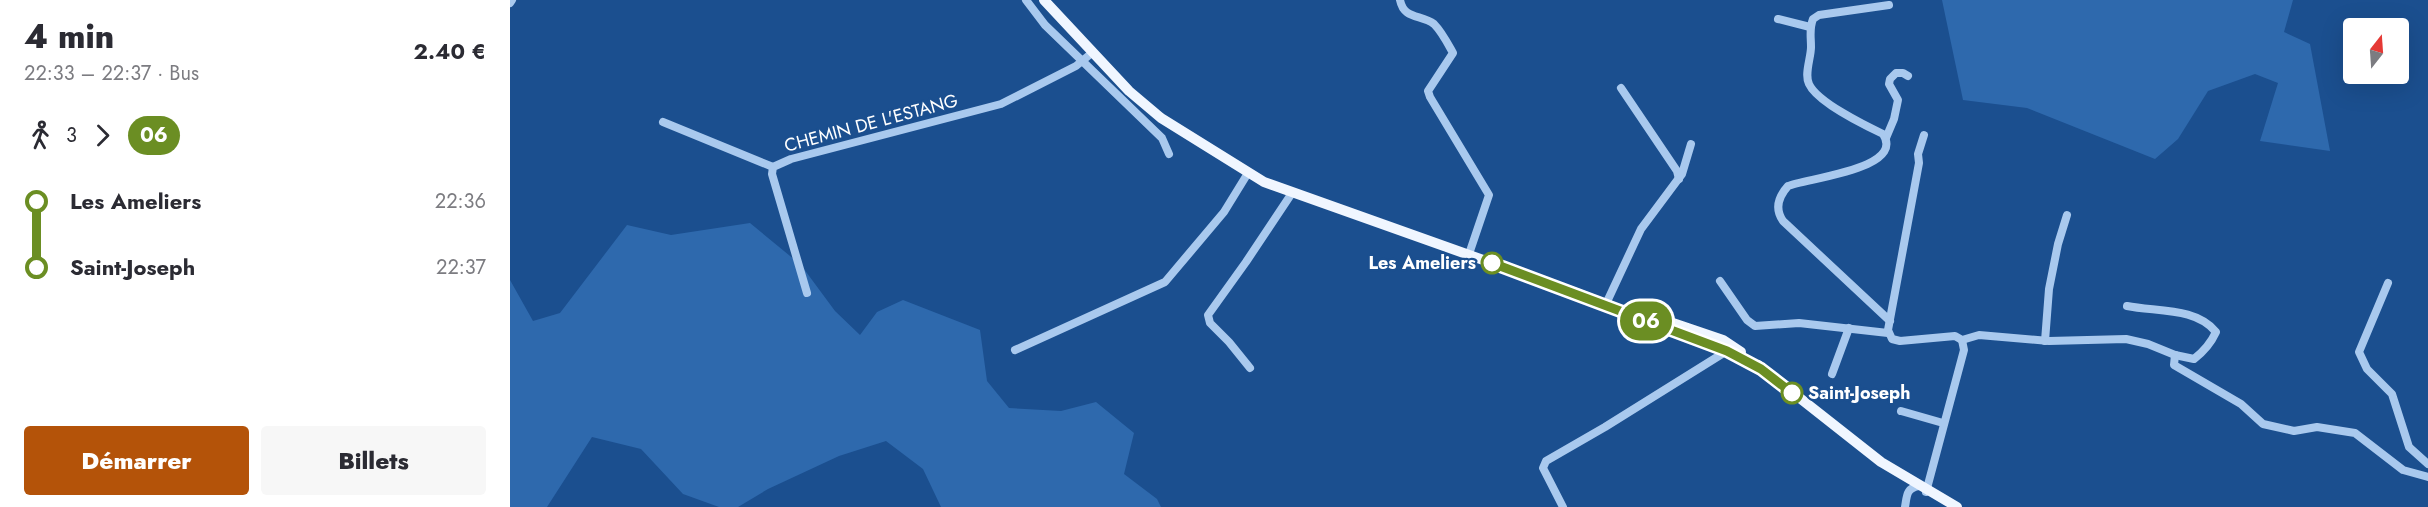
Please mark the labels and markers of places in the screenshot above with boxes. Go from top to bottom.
place label: Les Ameliers [1369,250,1476,276]
marker: Les Ameliers [1481,252,1503,274]
place label: Saint-Joseph [1808,380,1910,406]
marker: Saint-Joseph [1781,382,1803,404]

